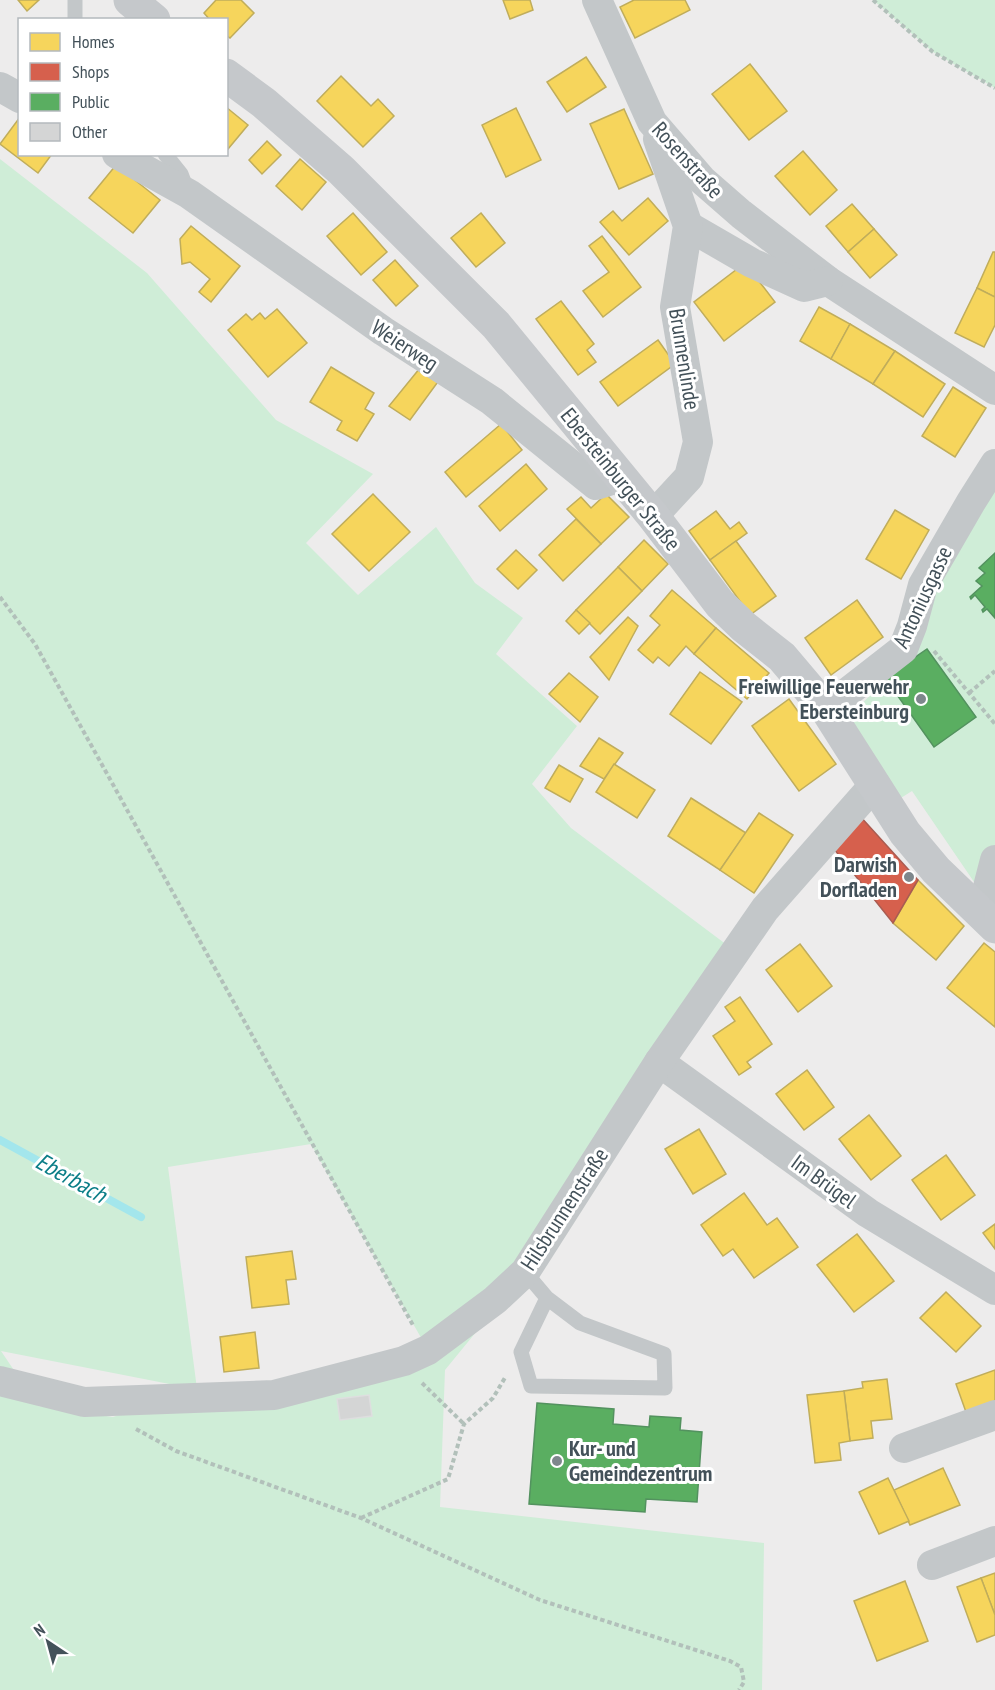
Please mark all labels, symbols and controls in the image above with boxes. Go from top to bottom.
legend [18,18,228,156]
text: Homes [72,30,115,53]
text: Shops [72,60,109,83]
text: Public [72,90,110,113]
street label: Rosenstraße [646,116,730,204]
text: Other [72,120,107,143]
street label: Brunnenlinde [663,306,707,412]
street label: Weierweg [366,313,444,377]
street label: Ebersteinburger Straße [555,402,687,556]
street label: Antoniusgasse [886,542,958,652]
place label: Freiwillige Feuerwehr Ebersteinburg [739,672,910,725]
marker: Freiwillige Feuerwehr Ebersteinburg [914,692,928,706]
place label: Darwish Dorfladen [820,850,897,903]
marker: Darwish Dorfladen [902,870,916,884]
street label: Hilsbrunnenstraße [514,1142,614,1276]
water label: Eberbach [30,1146,113,1210]
street label: Im Brügel [786,1148,863,1215]
place label: Kur- und Gemeindezentrum [569,1434,712,1487]
marker: Kur- und Gemeindezentrum [550,1454,564,1468]
north arrow [18,1612,78,1672]
text: N [30,1619,49,1640]

